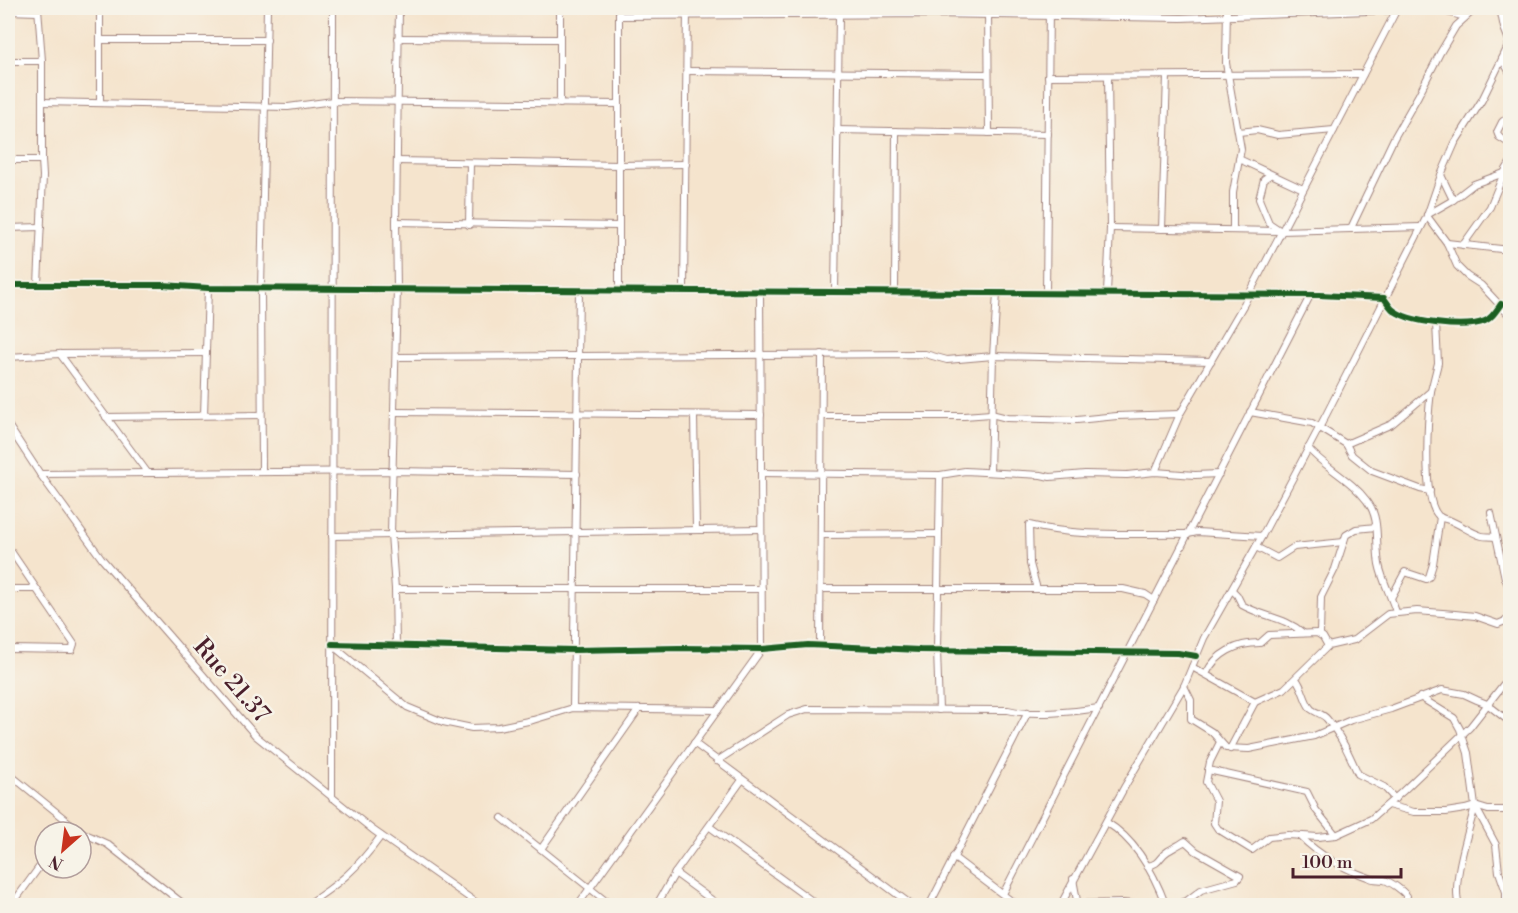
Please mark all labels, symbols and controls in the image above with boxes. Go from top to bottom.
street label: Rue 21.37 [186,632,276,729]
north arrow [33,820,93,880]
scale bar [1293,841,1401,879]
text: N [46,850,67,874]
text: 100 m [1302,851,1353,874]

